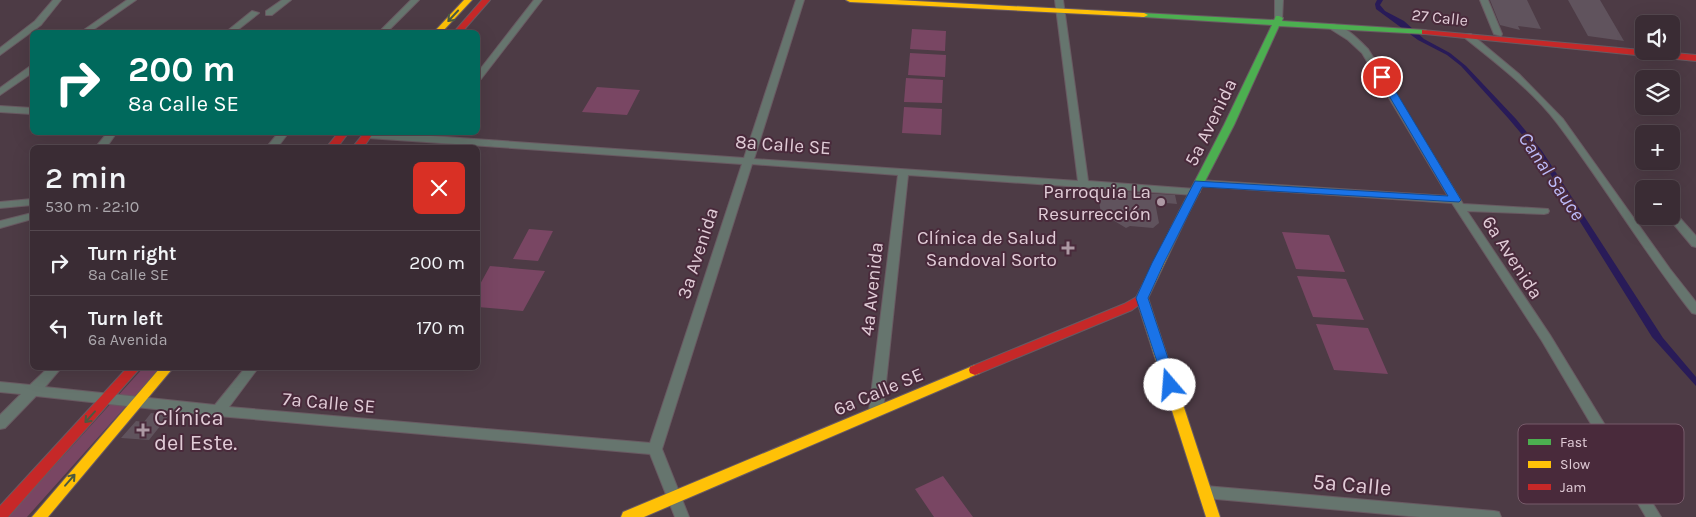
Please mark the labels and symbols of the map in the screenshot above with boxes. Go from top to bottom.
street label: 27 Calle [1411,5,1469,30]
one-way arrow [447,10,459,23]
pin [1361,56,1403,98]
street label: 5a Avenida [1180,75,1241,170]
water label: Canal Sauce [1514,128,1590,225]
street label: 8a Calle SE [734,131,831,159]
place label: Parroquia La Resurrección [1038,181,1151,225]
marker: Parroquia La Resurrección [1155,196,1167,208]
street label: 3a Avenida [673,205,723,302]
street label: 6a Avenida [1477,212,1547,303]
place label: Clínica de Salud Sandoval Sorto [917,227,1057,271]
street label: 4a Avenida [856,241,888,337]
marker: Clínica de Salud Sandoval Sorto [1061,241,1075,255]
position arrow [1143,358,1195,410]
street label: 6a Calle SE [830,363,926,421]
street label: 7a Calle SE [282,388,376,418]
place label: Clínica del Este. [154,405,237,456]
one-way arrow [84,410,96,423]
marker: Clínica del Este. [136,423,150,437]
legend [1518,424,1684,504]
text: Fast [1560,434,1587,451]
text: Slow [1560,456,1590,473]
street label: 5a Calle [1311,469,1392,501]
one-way arrow [65,474,76,487]
text: Jam [1560,479,1586,496]

